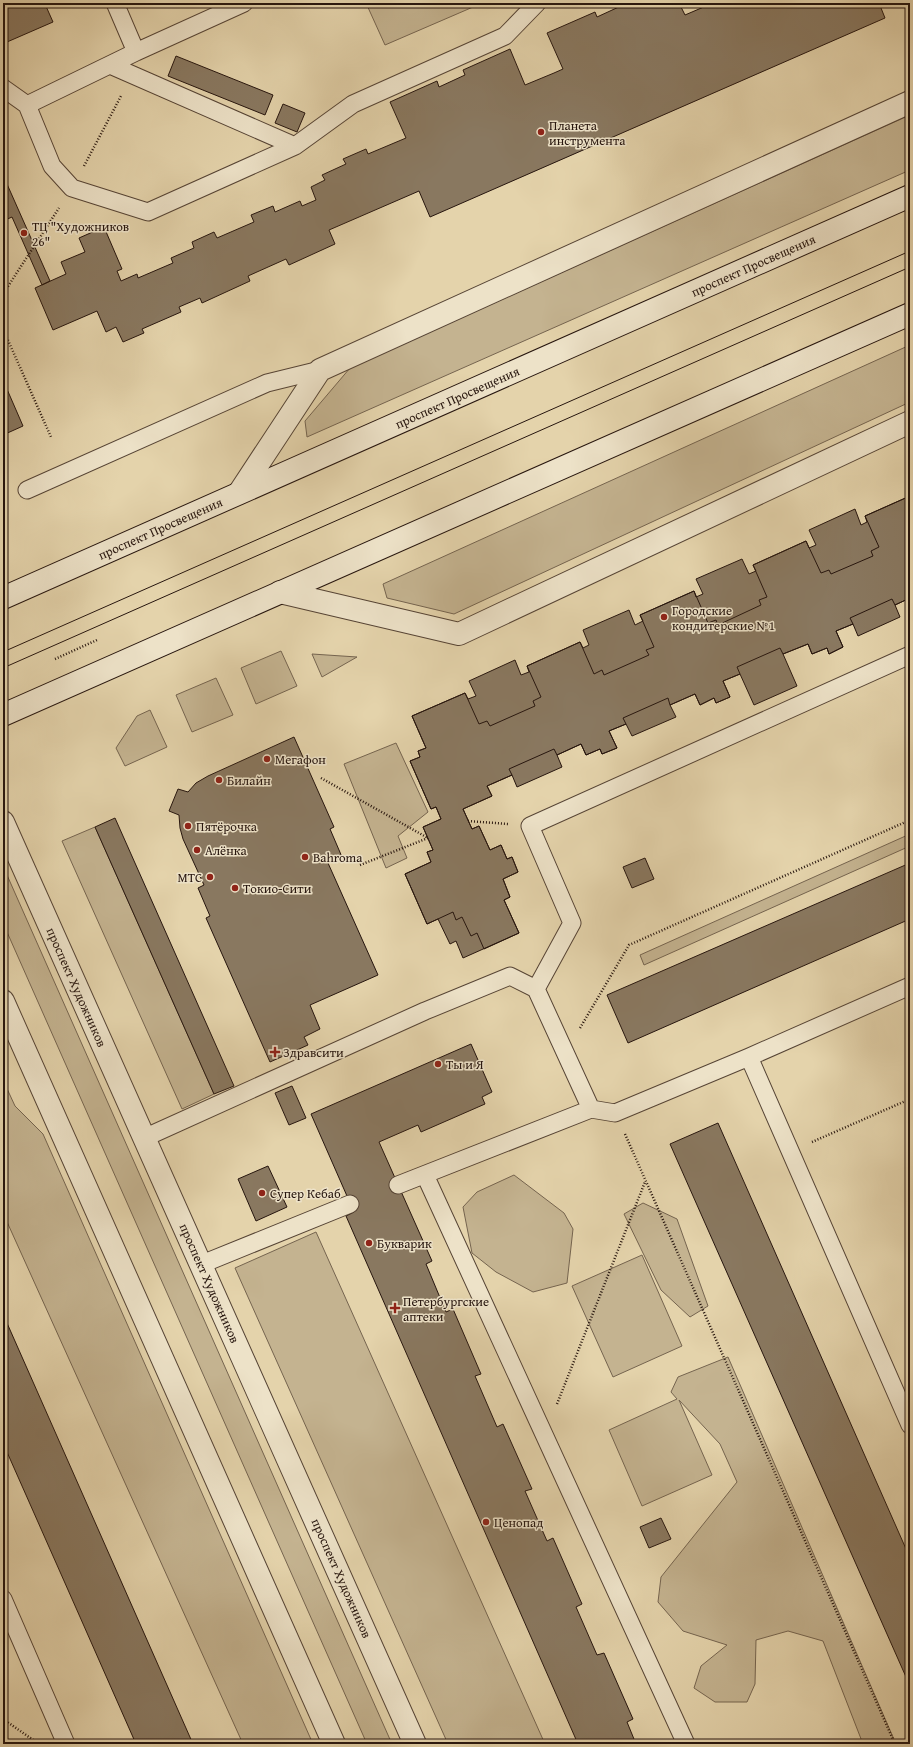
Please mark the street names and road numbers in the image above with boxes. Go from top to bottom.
street label: проспект Просвещения [688,229,819,301]
street label: проспект Просвещения [392,361,523,433]
street label: проспект Просвещения [95,492,226,564]
street label: проспект Художников [42,924,111,1050]
street label: проспект Художников [175,1220,244,1346]
street label: проспект Художников [307,1515,376,1641]

